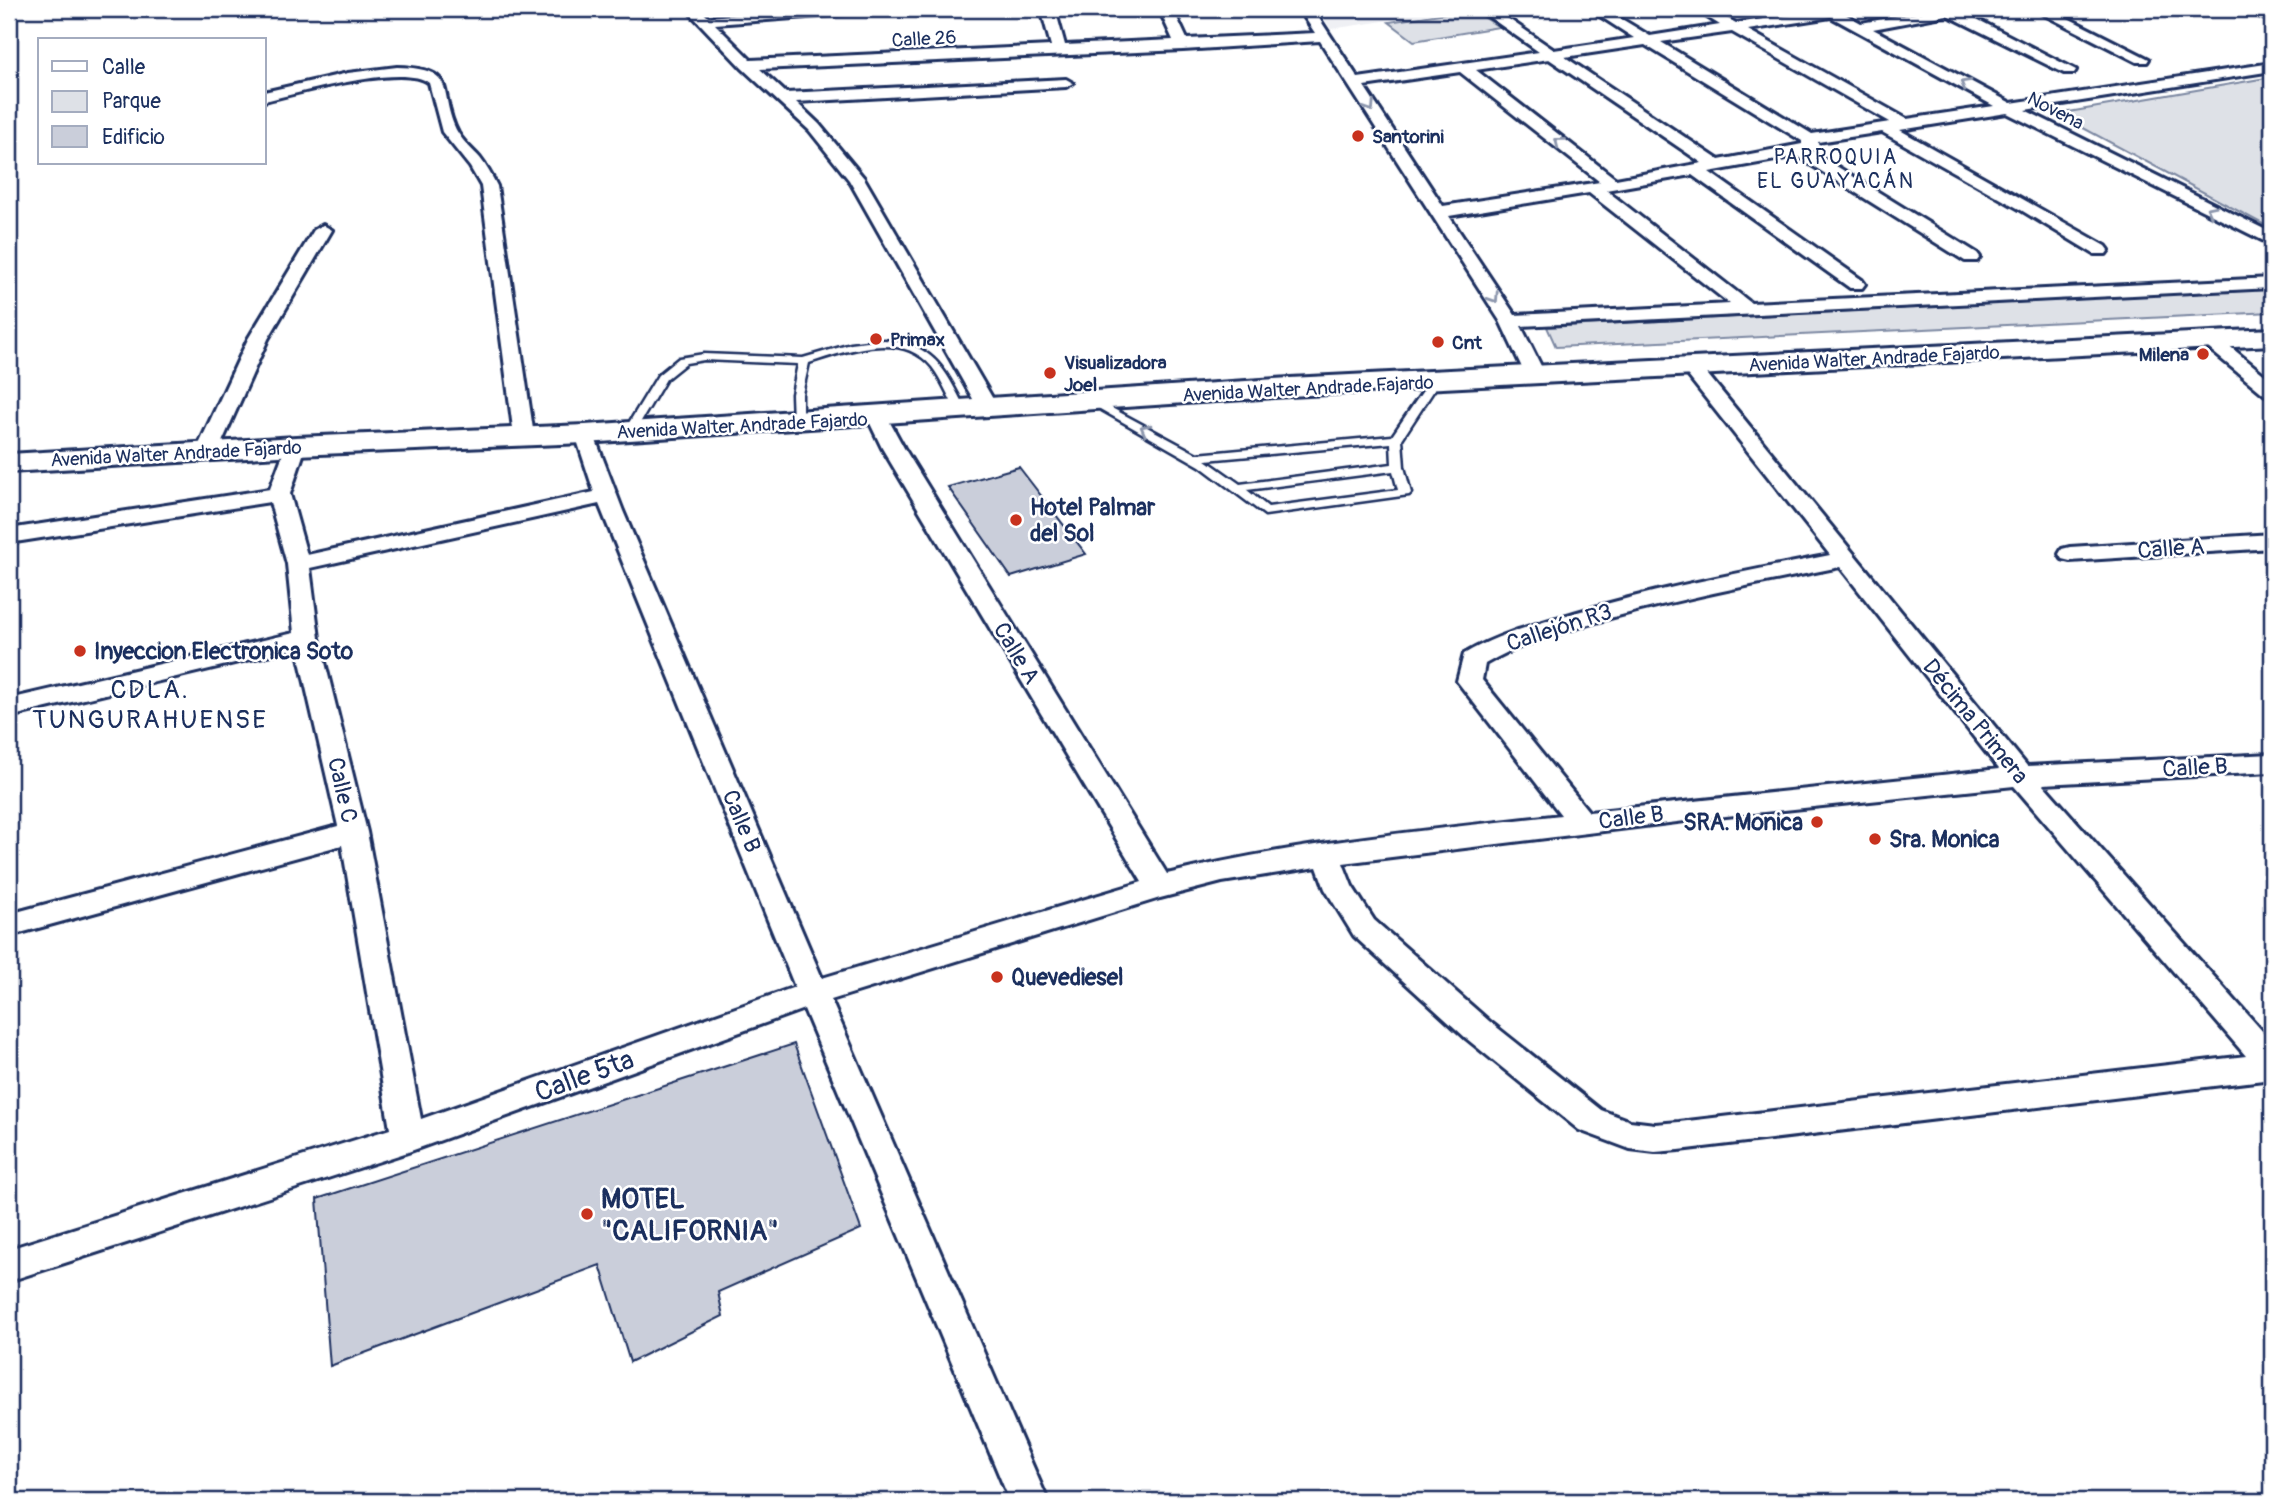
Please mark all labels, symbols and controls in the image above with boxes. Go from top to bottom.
street label: Calle 26 [891,25,957,53]
legend [38,38,266,164]
text: Calle [102,54,146,81]
one-way arrow [1960,79,1972,92]
street label: Novena [2023,87,2088,135]
text: Parque [102,88,161,115]
one-way arrow [1362,99,1375,112]
text: Edificio [102,124,165,151]
place label: Santorini [1372,125,1444,149]
marker: Santorini [1350,128,1366,144]
one-way arrow [1554,137,1567,150]
district label: PARROQUIA EL GUAYACÁN [1757,144,1915,195]
one-way arrow [2206,204,2218,218]
one-way arrow [1486,290,1499,303]
place label: Primax [890,328,945,352]
marker: Primax [868,331,884,347]
place label: Cnt [1452,331,1483,355]
marker: Cnt [1430,334,1446,350]
street label: Avenida Walter Andrade Fajardo [1748,340,2000,378]
place label: Milena [2139,343,2189,367]
marker: Milena [2195,346,2211,362]
place label: Visualizadora Joel [1064,351,1167,397]
marker: Visualizadora Joel [1042,365,1058,381]
street label: Avenida Walter Andrade Fajardo [1182,370,1434,408]
street label: Avenida Walter Andrade Fajardo [616,407,868,445]
one-way arrow [1140,424,1152,437]
street label: Avenida Walter Andrade Fajardo [50,435,302,473]
place label: Hotel Palmar del Sol [1030,493,1156,548]
marker: Hotel Palmar del Sol [1008,512,1024,528]
street label: Calle A [2137,532,2206,565]
street label: Callejón R3 [1503,597,1616,658]
street label: Calle A [987,617,1046,690]
place label: Inyeccion Electronica Soto [94,637,354,666]
marker: Inyeccion Electronica Soto [72,643,88,659]
street label: Décima Primera [1916,653,2035,790]
district label: CDLA. TUNGURAHUENSE [32,674,268,736]
street label: Calle B [2162,751,2228,784]
street label: Calle C [321,755,364,826]
street label: Calle B [715,786,768,857]
street label: Calle B [1597,799,1665,836]
place label: SRA. Monica [1683,808,1803,837]
marker: SRA. Monica [1809,814,1825,830]
place label: Sra. Monica [1889,825,2000,854]
marker: Sra. Monica [1867,831,1883,847]
place label: Quevediesel [1011,963,1123,992]
marker: Quevediesel [989,969,1005,985]
street label: Calle 5ta [530,1042,639,1110]
place label: MOTEL "CALIFORNIA" [601,1182,779,1249]
marker: MOTEL "CALIFORNIA" [579,1206,595,1222]

